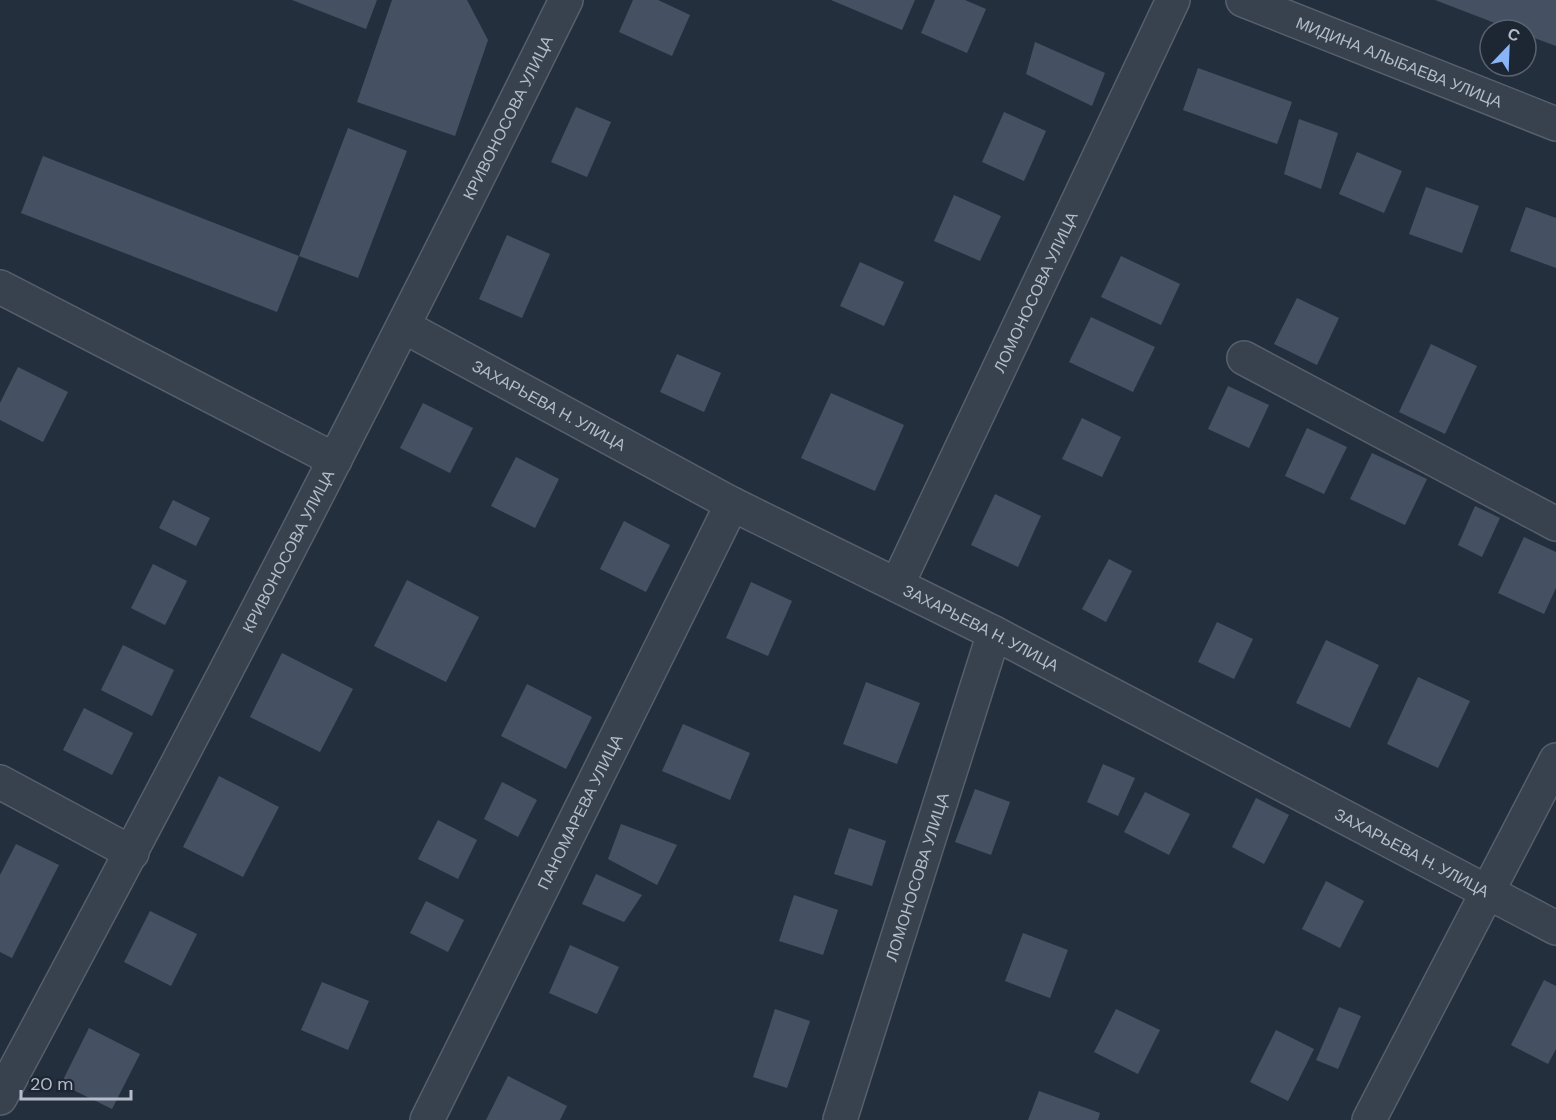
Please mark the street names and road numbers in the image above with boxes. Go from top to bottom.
street label: МИДИНА АЛЫБАЕВА УЛИЦА [1293,12,1505,113]
street label: КРИВОНОСОВА УЛИЦА [458,32,558,204]
street label: ЛОМОНОСОВА УЛИЦА [989,208,1083,376]
street label: ЗАХАРЬЕВА Н. УЛИЦА [468,355,630,456]
street label: КРИВОНОСОВА УЛИЦА [237,466,339,637]
street label: ЗАХАРЬЕВА Н. УЛИЦА [900,580,1063,676]
street label: ПАНОМАРЕВА УЛИЦА [533,730,628,893]
street label: ЛОМОНОСОВА УЛИЦА [881,790,954,964]
street label: ЗАХАРЬЕВА Н. УЛИЦА [1331,804,1493,902]

